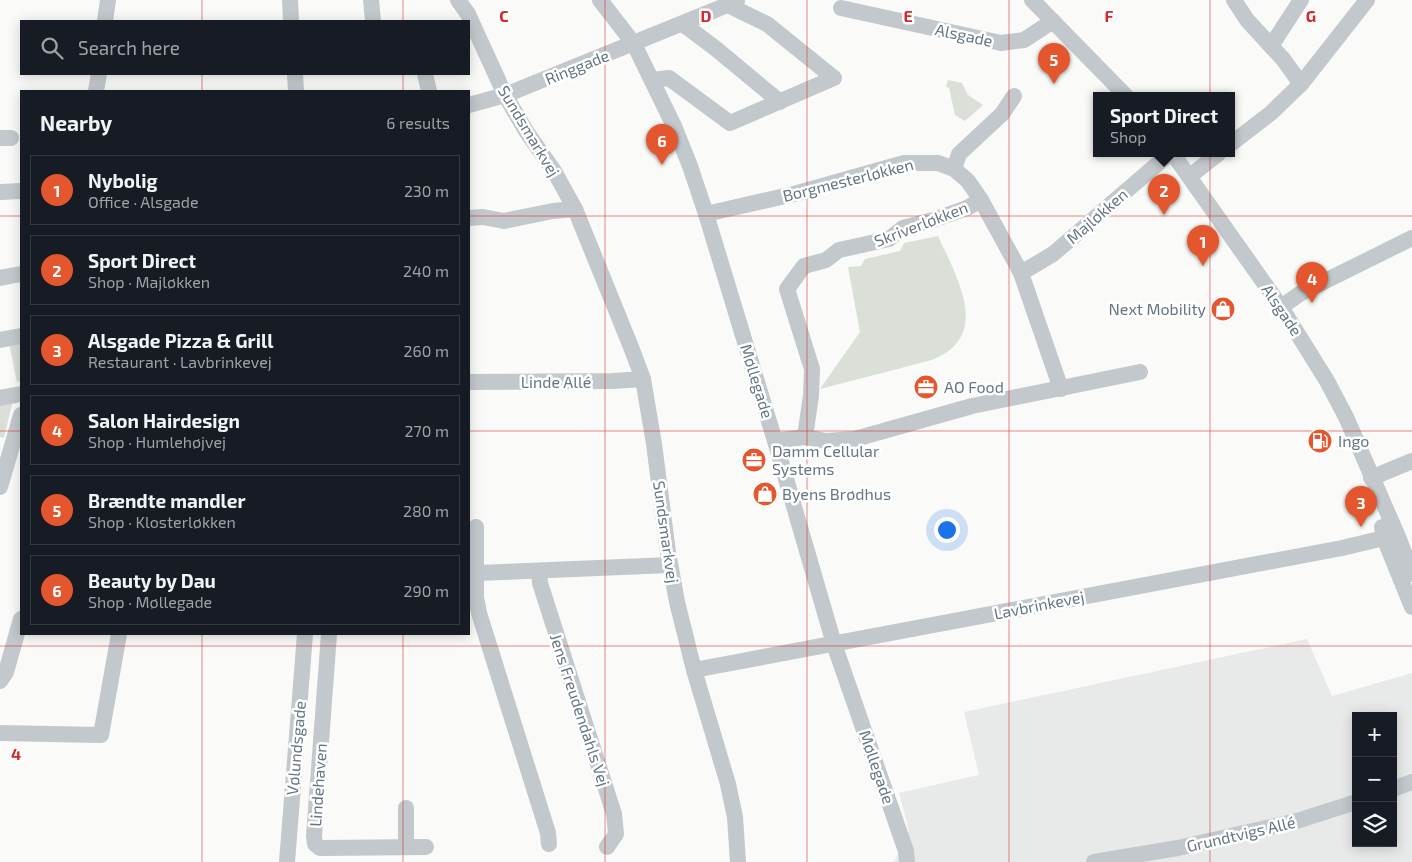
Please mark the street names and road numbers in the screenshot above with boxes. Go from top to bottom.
street label: Alsgade [934,19,995,50]
street label: Ringgade [542,45,612,88]
street label: Sundsmarkvej [494,82,564,180]
street label: Borgmesterløkken [781,154,915,205]
street label: Majløkken [1062,184,1132,248]
street label: Skriverløkken [871,197,970,250]
street label: Alsgade [1258,280,1307,339]
street label: Møllegade [737,341,778,420]
street label: Linde Allé [521,372,591,391]
street label: Sundsmarkvej [649,480,683,584]
street label: Lavbrinkevej [992,586,1086,624]
street label: Jens Freudendahls Vej [546,631,614,789]
street label: Vølundsgade [282,700,309,796]
street label: Møllegade [856,728,899,806]
street label: Lindehaven [305,743,330,827]
street label: Grundtvigs Allé [1185,812,1297,855]

